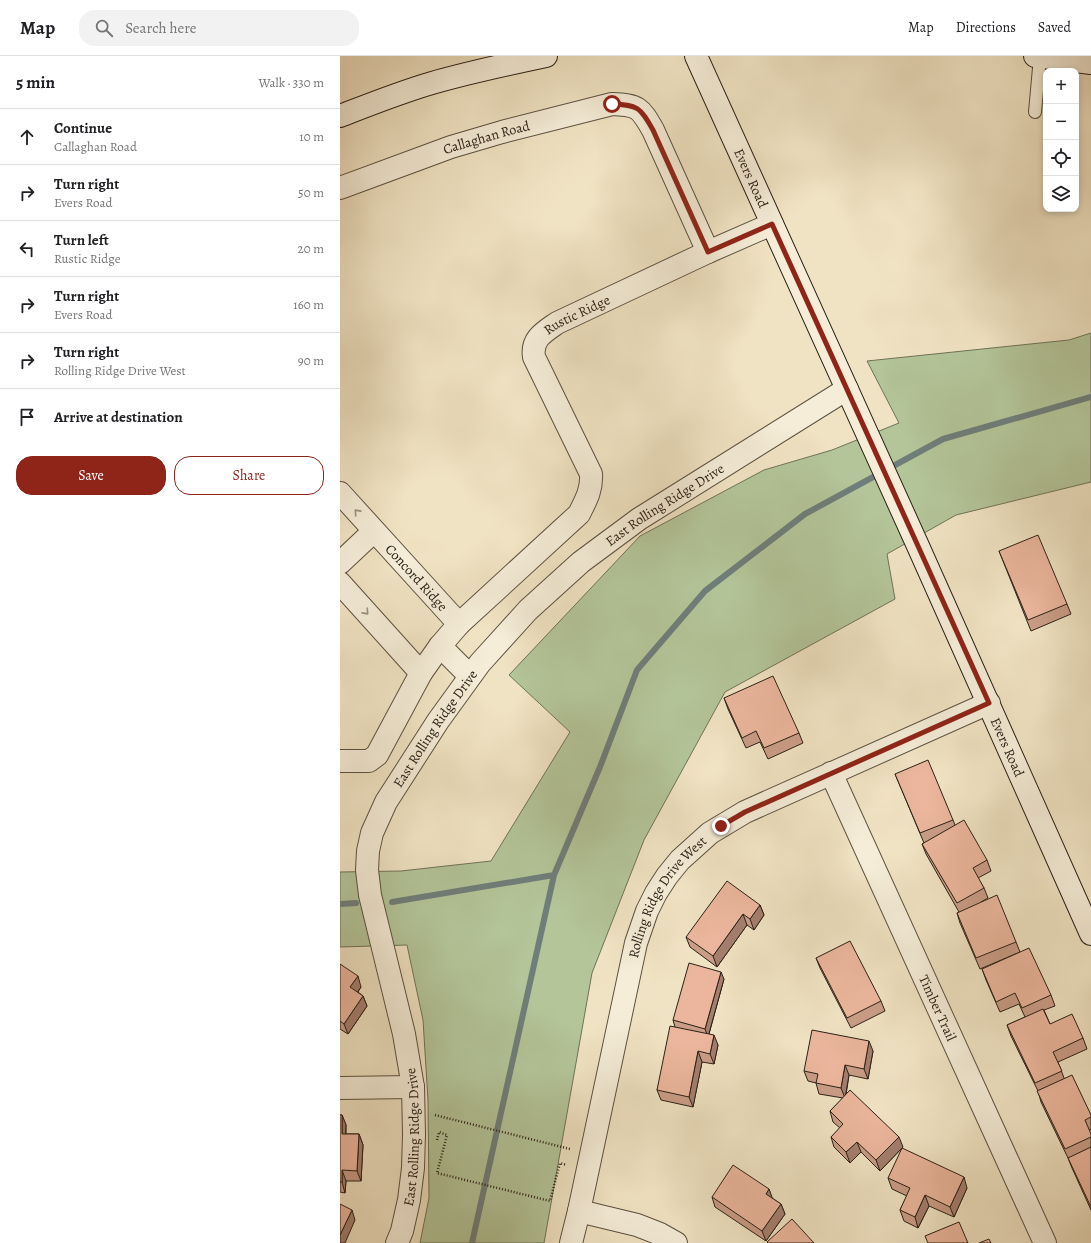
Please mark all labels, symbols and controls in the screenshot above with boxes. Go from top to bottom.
search box [79,10,359,46]
text: Map [20,15,55,41]
icon: search [93,17,115,39]
text: Search here [125,18,197,38]
text: Map [908,18,934,37]
text: Directions [956,18,1016,37]
text: Saved [1038,18,1071,37]
map controls [1043,68,1079,212]
button: + [1043,68,1079,104]
text: 5 min [16,71,55,94]
text: Walk · 330 m [258,74,324,91]
route start [603,95,621,113]
button: − [1043,104,1079,140]
street label: Callaghan Road [440,116,532,159]
text: Continue [54,118,112,138]
icon: ahead [16,126,38,148]
text: 10 m [299,128,324,145]
text: Callaghan Road [54,138,137,155]
button: locate [1043,140,1079,176]
street label: Evers Road [730,145,773,211]
text: Turn right [54,174,119,194]
button: layers [1043,176,1079,212]
icon: right [16,182,38,204]
text: 50 m [298,184,324,201]
text: Evers Road [54,194,113,211]
text: Turn left [54,230,109,250]
icon: left [16,238,38,260]
text: 20 m [298,240,324,257]
text: Rustic Ridge [54,250,121,267]
text: Turn right [54,286,119,306]
street label: Rustic Ridge [540,290,613,339]
icon: right [16,294,38,316]
text: 160 m [293,296,324,313]
text: Evers Road [54,306,113,323]
text: Turn right [54,342,119,362]
icon: right [16,350,38,372]
text: 90 m [298,352,324,369]
text: Rolling Ridge Drive West [54,362,186,379]
icon: arrive [16,406,38,428]
text: Arrive at destination [54,407,183,427]
button: Save [16,456,166,495]
button: Share [174,456,324,495]
street label: East Rolling Ridge Drive [601,459,728,550]
one-way arrow [355,510,362,517]
street label: Concord Ridge [381,540,452,615]
one-way arrow [361,607,369,615]
street label: East Rolling Ridge Drive [388,666,482,791]
street label: Evers Road [986,714,1029,780]
route end [712,817,730,835]
street label: Rolling Ridge Drive West [624,831,711,960]
street label: Timber Trail [915,972,961,1044]
street label: East Rolling Ridge Drive [398,1067,424,1208]

